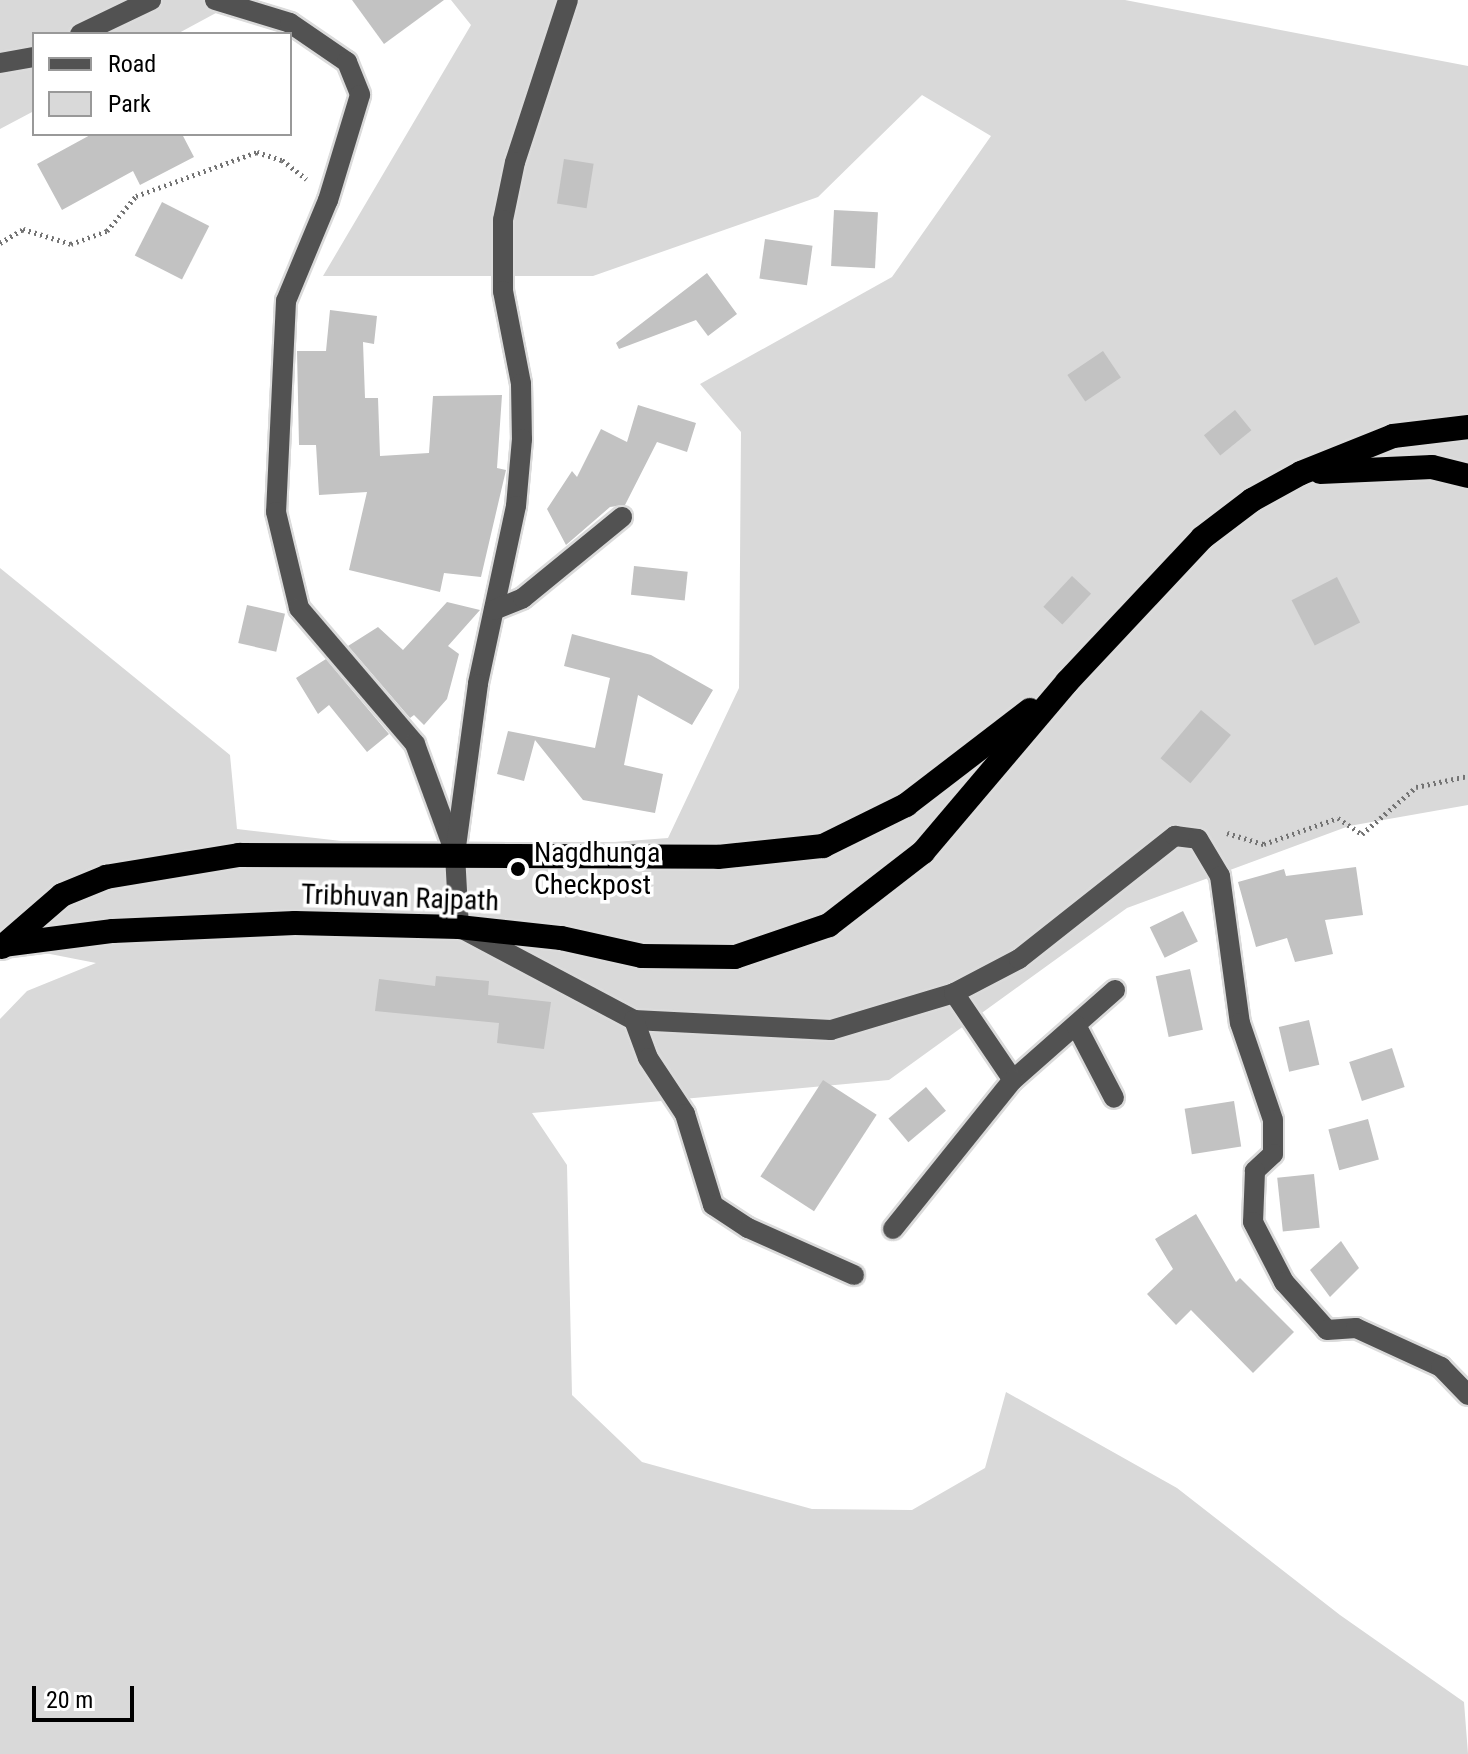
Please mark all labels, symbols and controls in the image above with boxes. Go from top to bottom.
legend [32,32,292,136]
text: Road [108,50,156,78]
text: Park [108,90,151,118]
place label: Nagdhunga Checkpost [534,836,660,902]
marker: Nagdhunga Checkpost [509,860,527,878]
street label: Tribhuvan Rajpath [300,878,500,918]
scale bar [36,1670,138,1720]
text: 20 m [46,1686,93,1714]

